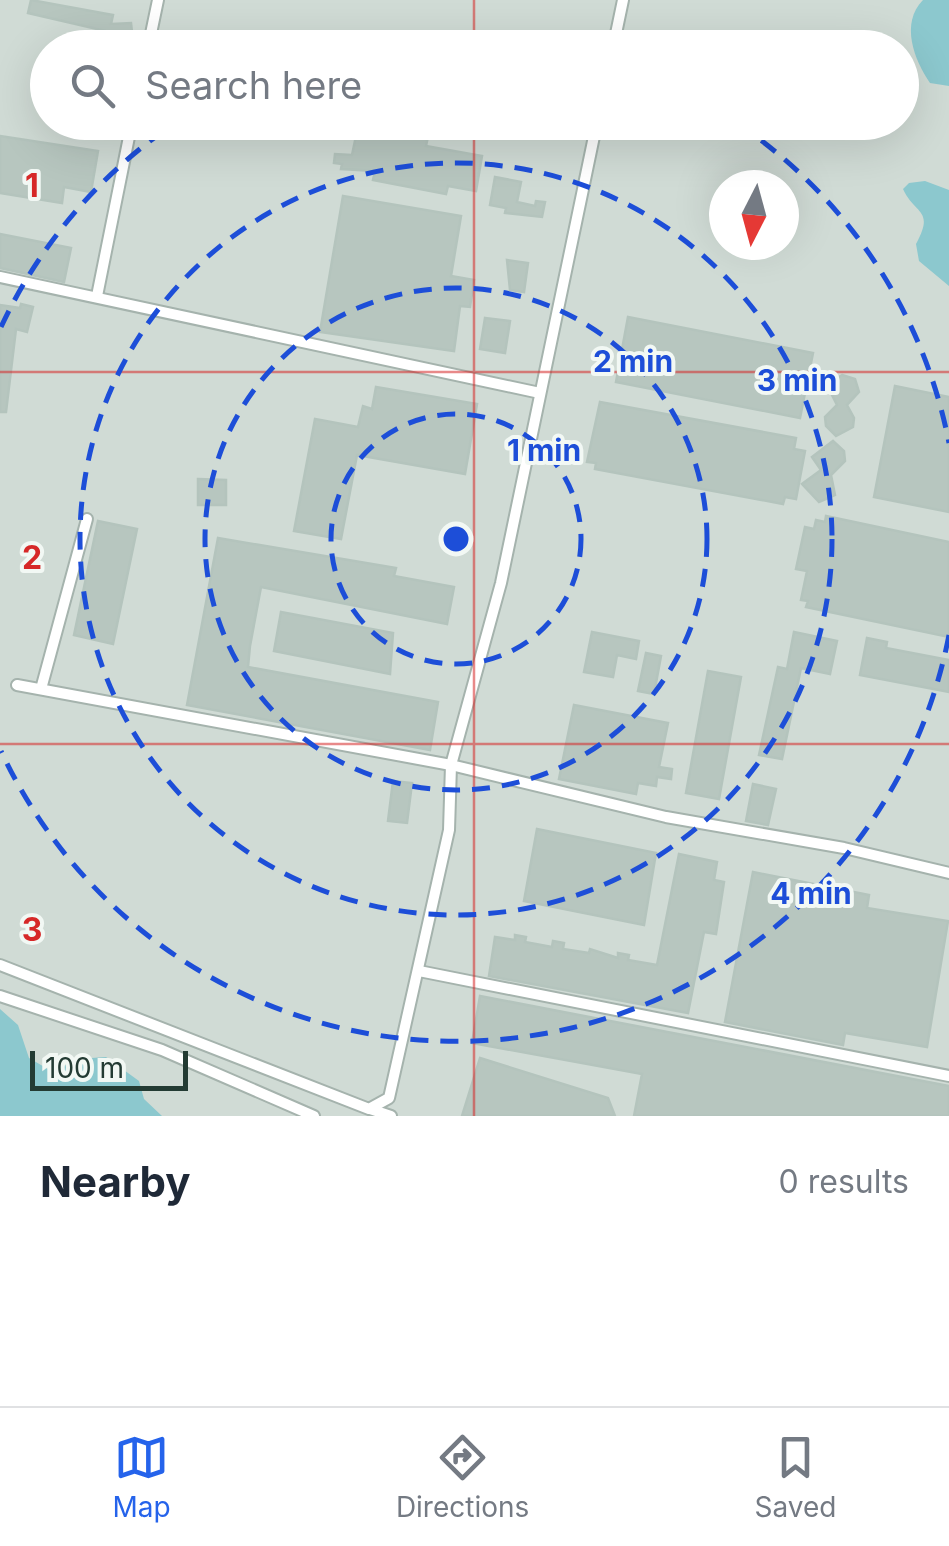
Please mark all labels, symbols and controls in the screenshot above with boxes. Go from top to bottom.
search box [30,30,919,140]
icon: search [65,58,120,113]
text: Search here [145,62,362,108]
text: 1 [25,166,39,205]
north arrow [709,170,799,260]
text: 2 min [593,343,673,379]
text: 3 min [757,362,837,398]
text: 1 min [507,432,581,468]
centre of rings [438,521,474,557]
text: 2 [22,538,42,577]
text: 4 min [770,875,852,911]
text: 3 [22,910,42,949]
scale bar [30,1046,188,1090]
text: 100 m [45,1051,124,1085]
text: Nearby [40,1156,191,1207]
text: 0 results [779,1162,909,1201]
tab: Map [113,1430,171,1524]
tab: Directions [396,1430,529,1524]
tab: Saved [754,1430,836,1524]

